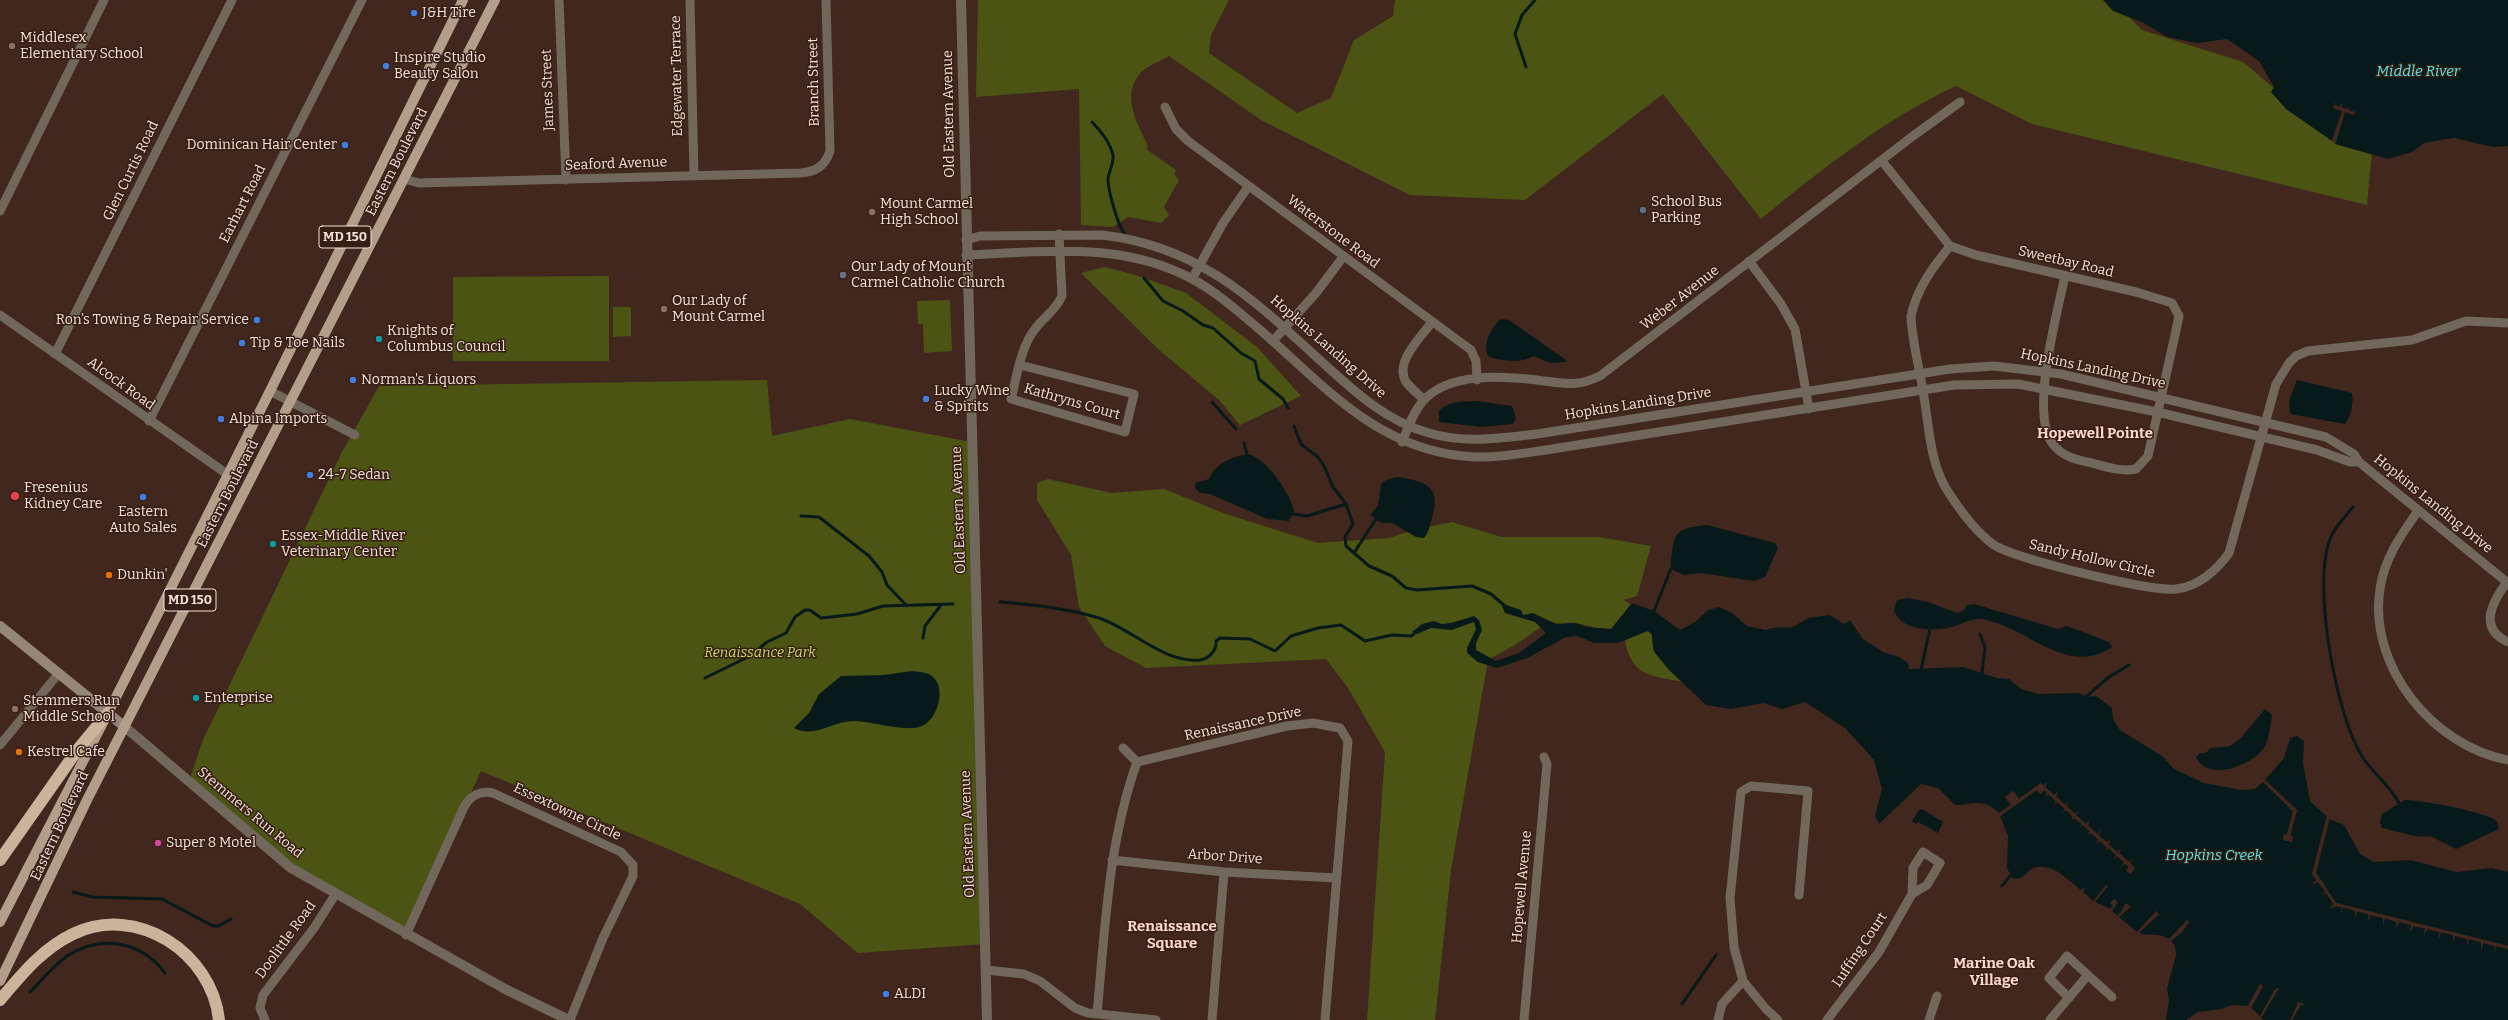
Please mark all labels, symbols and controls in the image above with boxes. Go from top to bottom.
place label: J&H Tire [422,5,476,21]
marker: J&H Tire [409,8,419,18]
street label: Edgewater Terrace [668,15,686,137]
place label: Middlesex Elementary School [20,30,143,62]
street label: Branch Street [805,37,823,127]
marker: Middlesex Elementary School [7,41,17,51]
street label: James Street [538,49,558,131]
place label: Inspire Studio Beauty Salon [394,50,486,82]
street label: Old Eastern Avenue [939,50,959,178]
marker: Inspire Studio Beauty Salon [381,61,391,71]
water label: Middle River [2376,63,2460,81]
street label: Eastern Boulevard [363,105,431,219]
street label: Glen Curtis Road [100,118,162,224]
place label: Dominican Hair Center [187,137,337,153]
marker: Dominican Hair Center [340,140,350,150]
street label: Seaford Avenue [564,154,668,174]
street label: Earhart Road [216,162,270,246]
street label: Waterstone Road [1284,192,1382,272]
place label: School Bus Parking [1651,194,1722,226]
place label: Mount Carmel High School [880,196,973,228]
marker: School Bus Parking [1638,205,1648,215]
marker: Mount Carmel High School [867,207,877,217]
road number: MD 150 [319,226,371,248]
street label: Sweetbay Road [2017,243,2115,281]
place label: Our Lady of Mount Carmel Catholic Church [851,259,1005,292]
street label: Weber Avenue [1637,262,1723,334]
marker: Our Lady of Mount Carmel Catholic Church [838,270,848,280]
street label: Hopkins Landing Drive [1267,292,1389,402]
place label: Our Lady of Mount Carmel [672,293,765,326]
marker: Our Lady of Mount Carmel [659,304,669,314]
place label: Ron’s Towing & Repair Service [56,312,249,328]
marker: Ron’s Towing & Repair Service [252,315,262,325]
place label: Knights of Columbus Council [387,323,505,356]
marker: Knights of Columbus Council [374,334,384,344]
place label: Tip & Toe Nails [250,335,345,351]
marker: Tip & Toe Nails [237,338,247,348]
street label: Hopkins Landing Drive [2019,345,2167,393]
street label: Alcock Road [84,354,158,414]
place label: Norman's Liquors [361,372,476,388]
marker: Norman's Liquors [348,375,358,385]
street label: Kathryns Court [1022,380,1122,424]
place label: Lucky Wine & Spirits [934,383,1010,416]
street label: Hopkins Landing Drive [1564,384,1712,424]
marker: Lucky Wine & Spirits [921,394,931,404]
place label: Alpina Imports [229,411,327,427]
marker: Alpina Imports [216,414,226,424]
district label: Hopewell Pointe [2037,425,2153,443]
street label: Eastern Boulevard [194,437,262,551]
street label: Old Eastern Avenue [948,446,970,574]
street label: Hopkins Landing Drive [2370,451,2496,557]
place label: 24-7 Sedan [318,467,390,483]
marker: 24-7 Sedan [305,470,315,480]
place label: Fresenius Kidney Care [24,480,103,512]
marker: Fresenius Kidney Care [9,490,21,502]
marker: Eastern Auto Sales [138,492,148,502]
place label: Eastern Auto Sales [109,504,177,536]
place label: Essex-Middle River Veterinary Center [281,528,405,560]
street label: Sandy Hollow Circle [2027,536,2157,582]
marker: Essex-Middle River Veterinary Center [268,539,278,549]
place label: Dunkin' [117,567,168,583]
marker: Dunkin' [104,570,114,580]
road number: MD 150 [164,589,216,611]
park label: Renaissance Park [704,645,816,661]
place label: Enterprise [204,690,273,706]
place label: Stemmers Run Middle School [23,693,120,726]
marker: Enterprise [191,693,201,703]
street label: Renaissance Drive [1183,703,1303,745]
marker: Stemmers Run Middle School [10,704,20,714]
place label: Kestrel Cafe [27,744,105,760]
marker: Kestrel Cafe [14,747,24,757]
street label: Stemmers Run Road [194,764,306,862]
street label: Eastern Boulevard [27,769,93,883]
street label: Old Eastern Avenue [957,770,979,898]
street label: Essextowne Circle [510,780,624,844]
street label: Hopewell Avenue [1509,830,1535,944]
place label: Super 8 Motel [166,835,256,851]
marker: Super 8 Motel [153,838,163,848]
street label: Arbor Drive [1187,846,1263,868]
water label: Hopkins Creek [2165,847,2263,865]
street label: Doolittle Road [252,898,320,982]
street label: Luffing Court [1829,909,1891,991]
district label: Renaissance Square [1127,918,1217,953]
district label: Marine Oak Village [1953,955,2035,990]
place label: ALDI [894,986,926,1002]
marker: ALDI [881,989,891,999]

